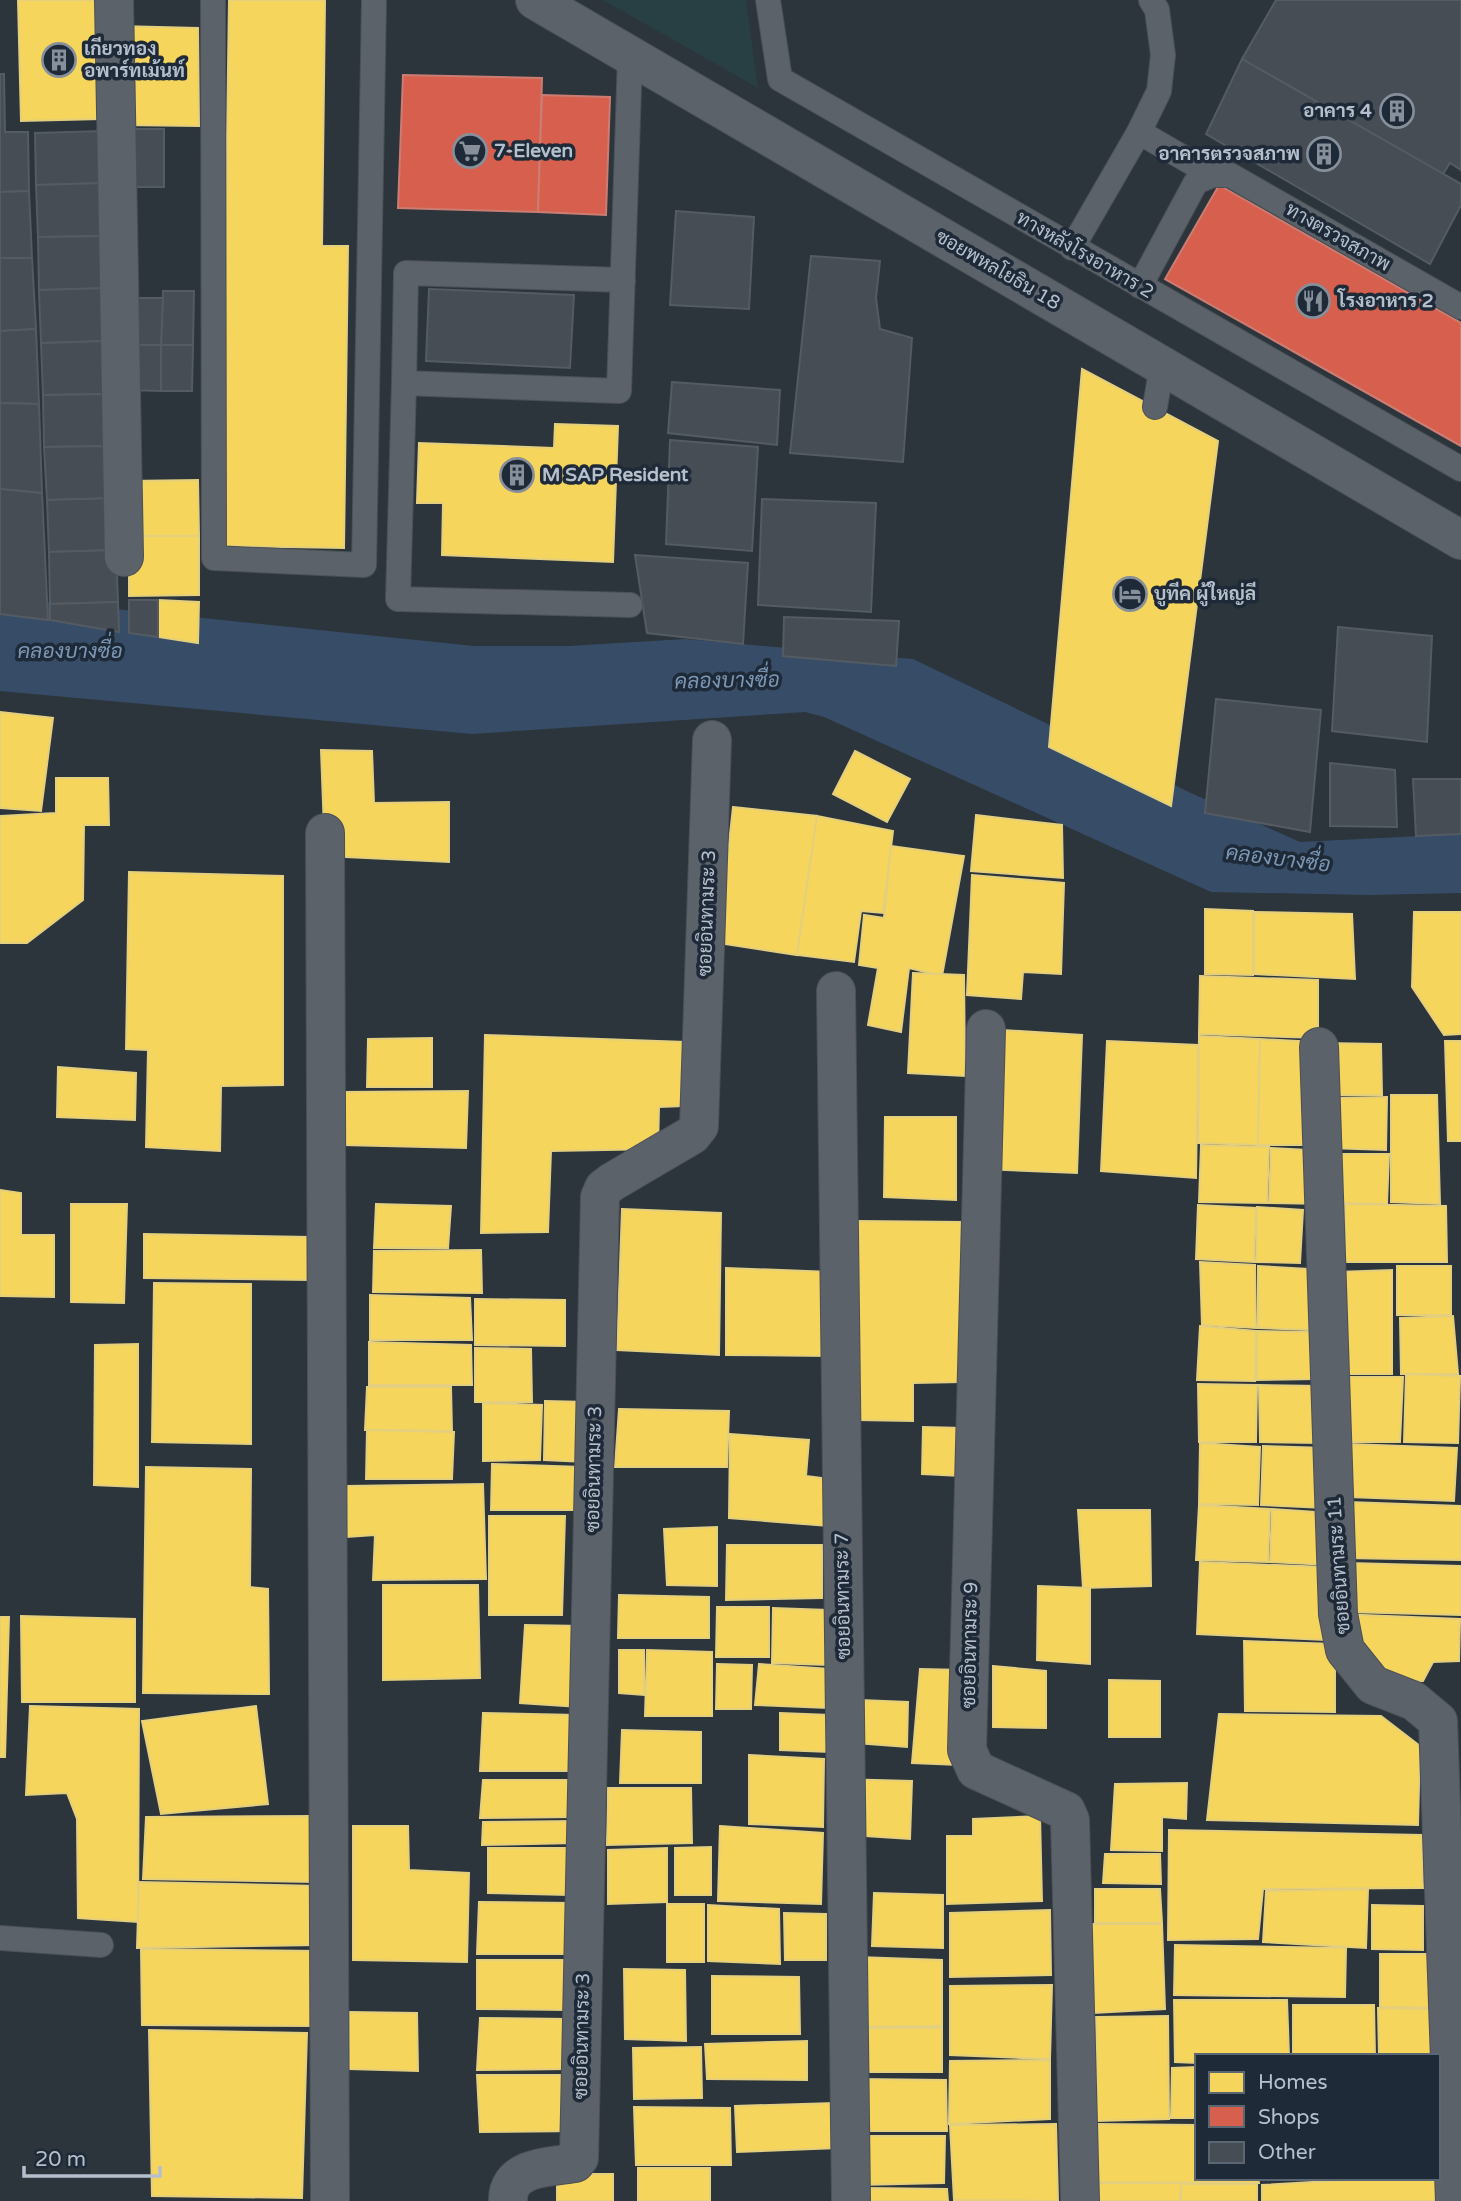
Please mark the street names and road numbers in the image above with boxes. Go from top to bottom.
street label: ทางตรวจสภาพ [1282,198,1394,276]
street label: ทางหลังโรงอาหาร 2 [1012,205,1159,303]
street label: ซอยพหลโยธิน 18 [932,224,1065,315]
street label: ซอยอินทามระ 3 [694,849,720,977]
street label: ซอยอินทามระ 3 [582,1406,606,1532]
street label: ซอยอินทามระ 11 [1323,1495,1355,1635]
street label: ซอยอินทามระ 7 [831,1533,855,1659]
street label: ซอยอินทามระ 9 [958,1582,982,1708]
street label: ซอยอินทามระ 3 [570,1973,594,2099]

